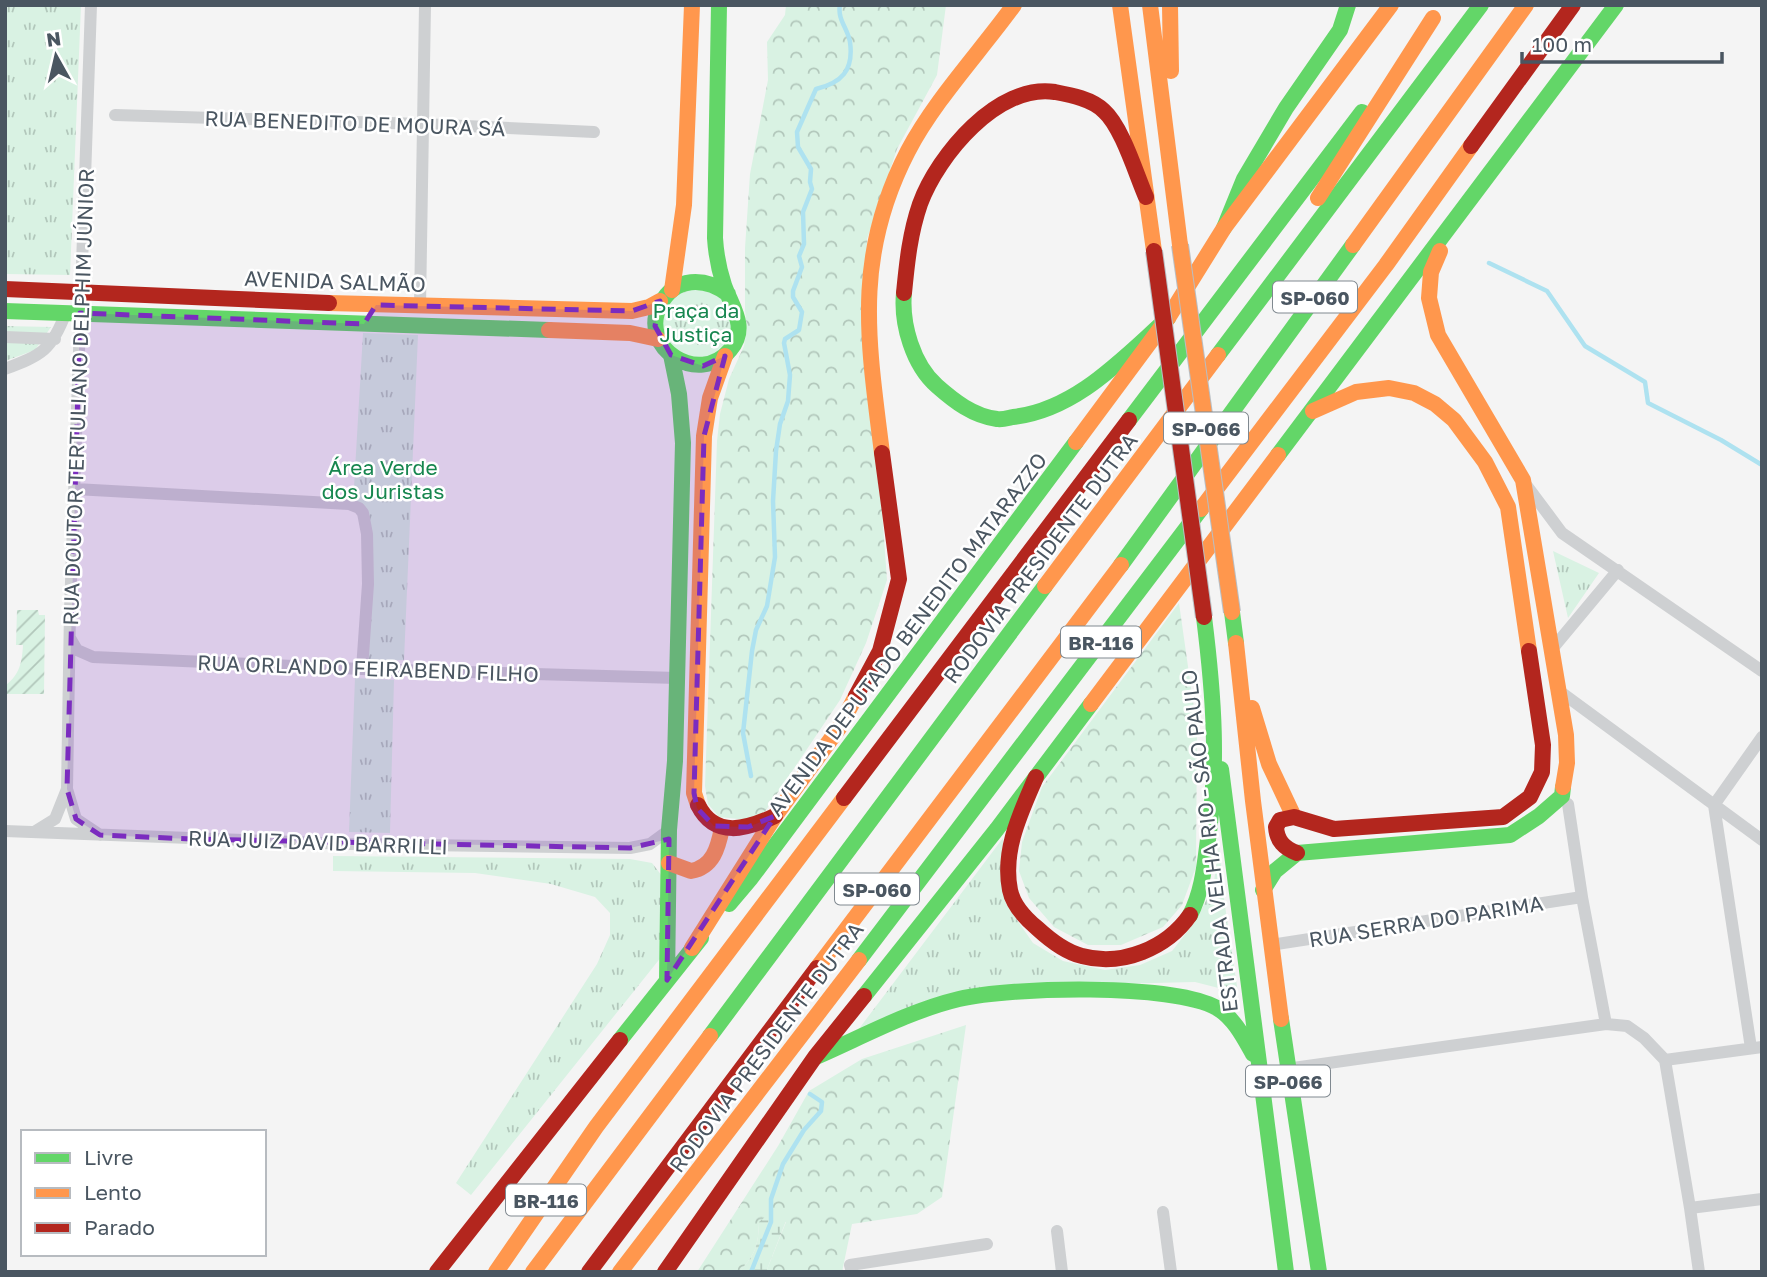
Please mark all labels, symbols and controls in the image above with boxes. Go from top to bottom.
north arrow [21,21,91,91]
scale bar [1522,21,1722,65]
text: N [45,26,62,51]
text: 100 m [1532,31,1592,57]
street label: RUA BENEDITO DE MOURA SÁ [204,105,506,141]
street label: RUA DOUTOR TERTULIANO DELPHIM JÚNIOR [57,168,99,626]
street label: AVENIDA SALMÃO [244,265,426,297]
road number: SP-060 [1273,282,1357,312]
park label: Praça da Justiça [653,297,739,347]
road number: SP-066 [1164,412,1248,444]
street label: RODOVIA PRESIDENTE DUTRA [937,428,1143,688]
street label: AVENIDA DEPUTADO BENEDITO MATARAZZO [762,447,1052,821]
park label: Área Verde dos Juristas [322,454,444,504]
road number: BR-116 [1061,626,1141,657]
street label: RUA ORLANDO FEIRABEND FILHO [197,649,539,687]
street label: ESTRADA VELHA RIO - SÃO PAULO [1175,668,1243,1014]
street label: RUA JUIZ DAVID BARRILLI [188,824,448,860]
road number: SP-060 [835,874,919,904]
street label: RUA SERRA DO PARIMA [1307,890,1545,952]
street label: RODOVIA PRESIDENTE DUTRA [663,917,869,1177]
road number: SP-066 [1246,1065,1330,1096]
legend [21,1130,266,1256]
text: Livre [84,1144,134,1170]
text: Lento [84,1179,142,1205]
road number: BR-116 [506,1184,586,1216]
text: Parado [84,1214,155,1240]

